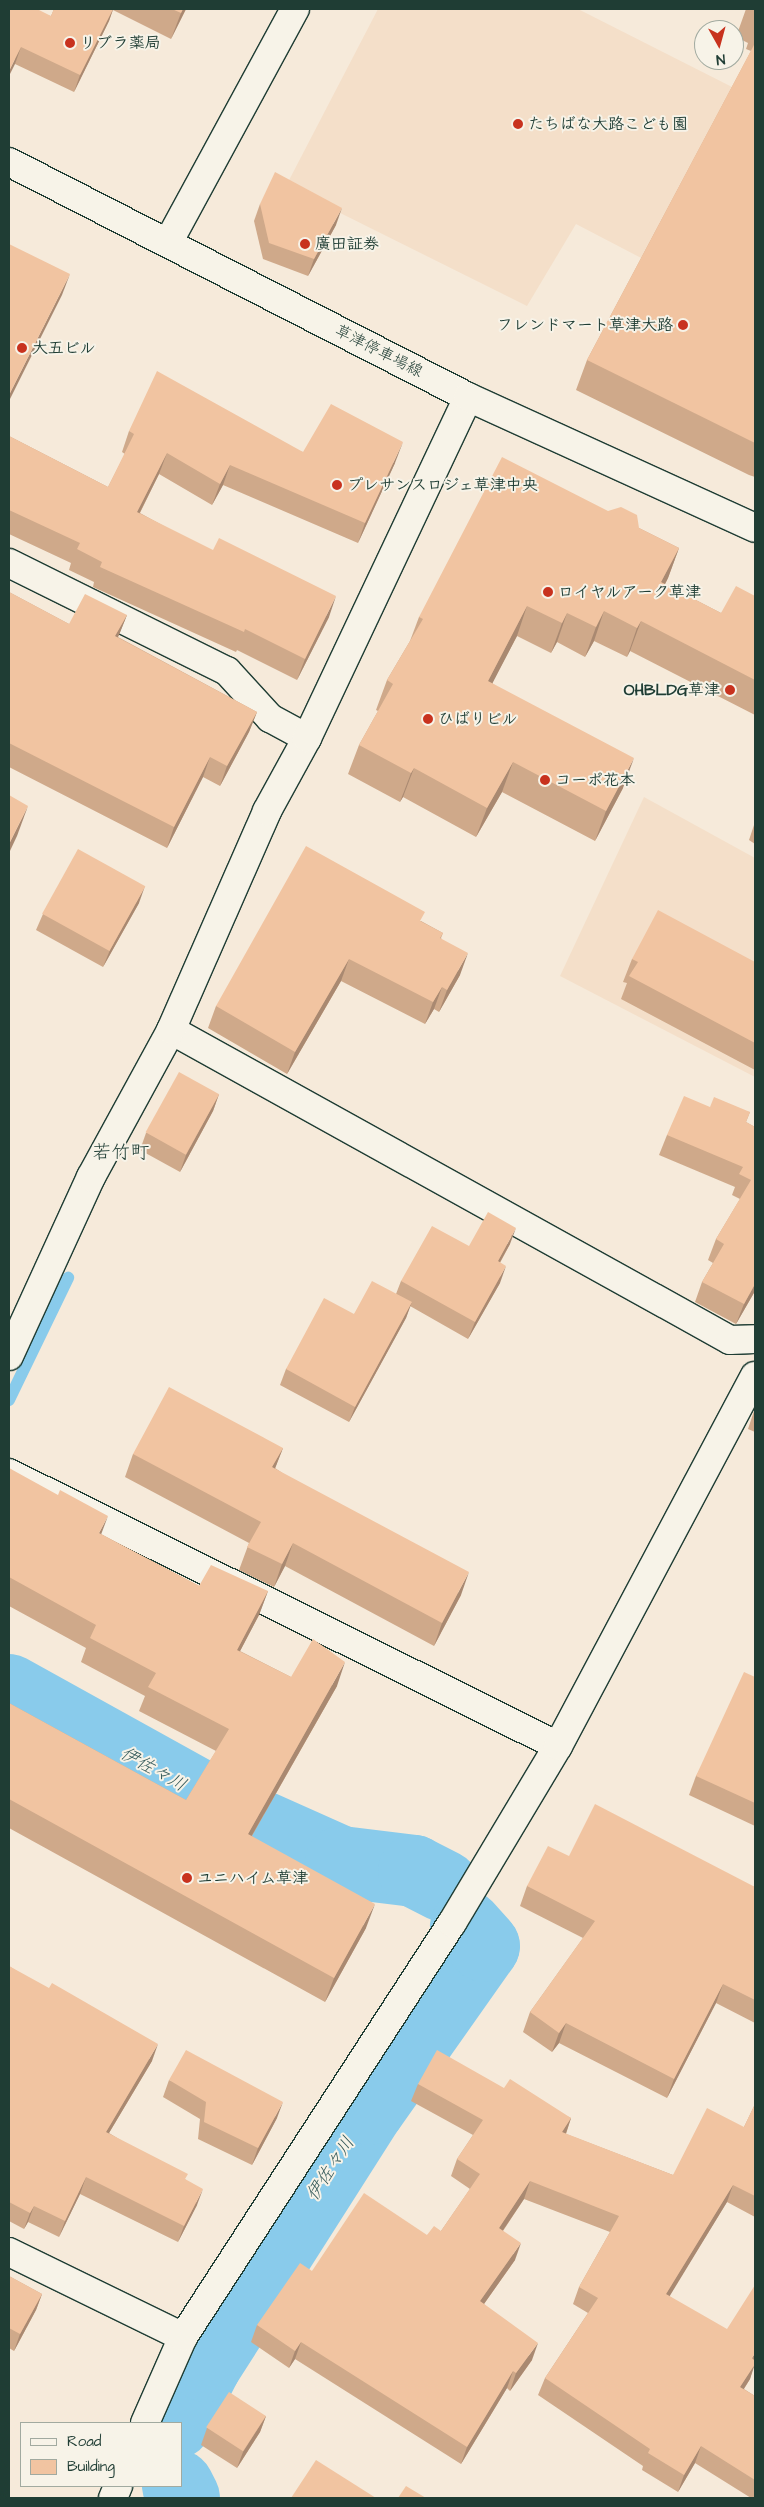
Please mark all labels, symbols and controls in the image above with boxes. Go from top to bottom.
north arrow [694,20,744,70]
place label: リブラ薬局 [80,33,160,53]
marker: リブラ薬局 [64,37,76,49]
text: N [715,48,726,69]
place label: たちばな大路こども園 [528,114,688,134]
marker: たちばな大路こども園 [512,118,524,130]
place label: 廣田証券 [315,234,379,254]
marker: 廣田証券 [299,238,311,250]
place label: フレンドマート草津大路 [497,315,673,335]
marker: フレンドマート草津大路 [677,319,689,331]
street label: 草津停車場線 [332,321,426,381]
place label: 大五ビル [32,338,96,358]
marker: 大五ビル [16,342,28,354]
place label: プレサンスロジェ草津中央 [347,475,539,495]
marker: プレサンスロジェ草津中央 [331,479,343,491]
place label: ロイヤルアーク草津 [558,582,701,602]
marker: ロイヤルアーク草津 [542,586,554,598]
place label: OHBLDG草津 [624,680,720,700]
marker: OHBLDG草津 [724,684,736,696]
place label: ひばりビル [438,709,518,729]
marker: ひばりビル [422,713,434,725]
place label: コーポ花本 [555,770,635,790]
marker: コーポ花本 [539,774,551,786]
district label: 若竹町 [93,1142,149,1164]
water label: 伊佐々川 [116,1743,190,1797]
place label: ユニハイム草津 [197,1868,309,1888]
marker: ユニハイム草津 [181,1872,193,1884]
water label: 伊佐々川 [302,2133,360,2205]
legend [20,2422,182,2487]
text: Road [67,2431,101,2452]
text: Building [67,2456,115,2477]

